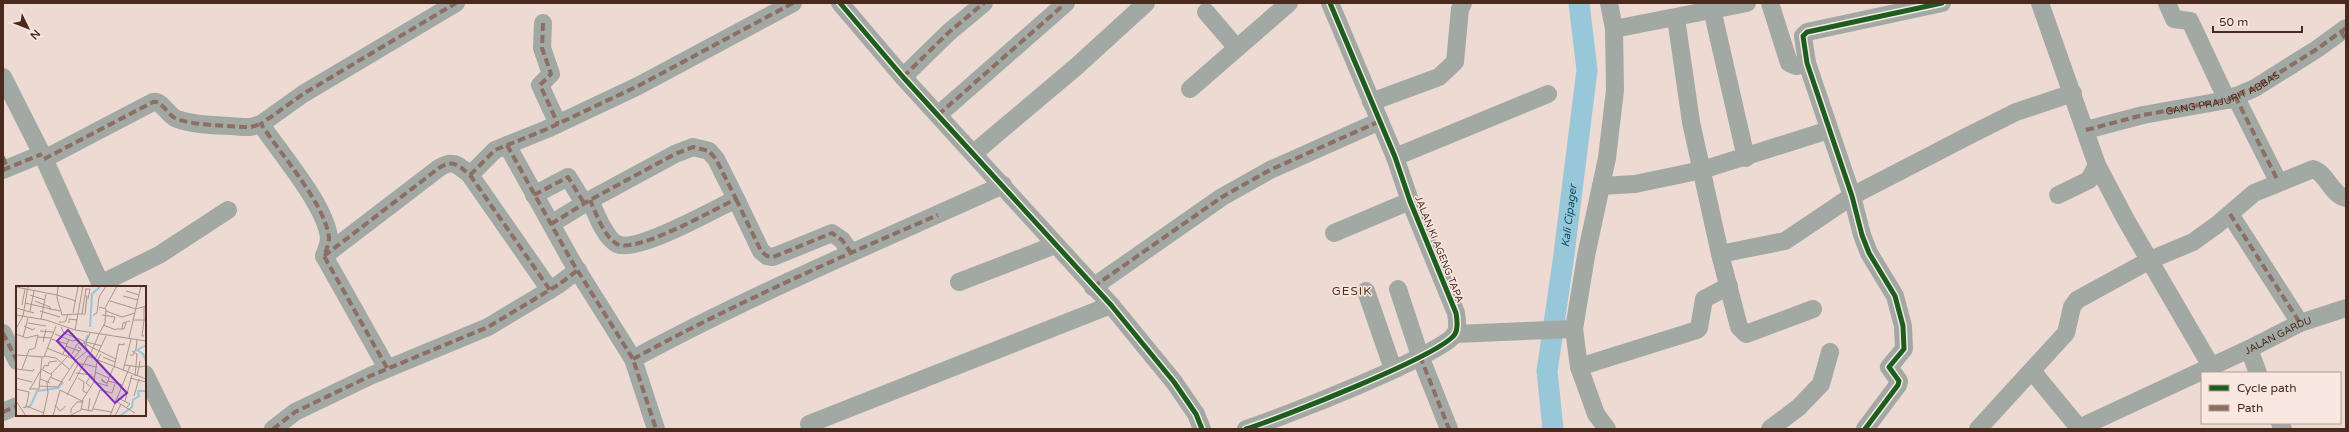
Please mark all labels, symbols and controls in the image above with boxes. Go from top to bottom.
north arrow [8,8,48,48]
scale bar [2213,8,2302,34]
text: 50 m [2219,15,2248,29]
text: N [27,27,43,42]
street label: GANG PRAJURIT ABBAS [2165,69,2282,118]
water label: Kali Cipager [1559,182,1580,248]
street label: JALAN KI AGENG TAPA [1412,194,1466,305]
district label: GESIK [1332,284,1372,298]
inset map [16,286,146,416]
street label: JALAN GARDU [2243,315,2313,357]
legend [2201,372,2341,424]
text: Cycle path [2237,381,2296,395]
text: Path [2237,401,2263,415]

